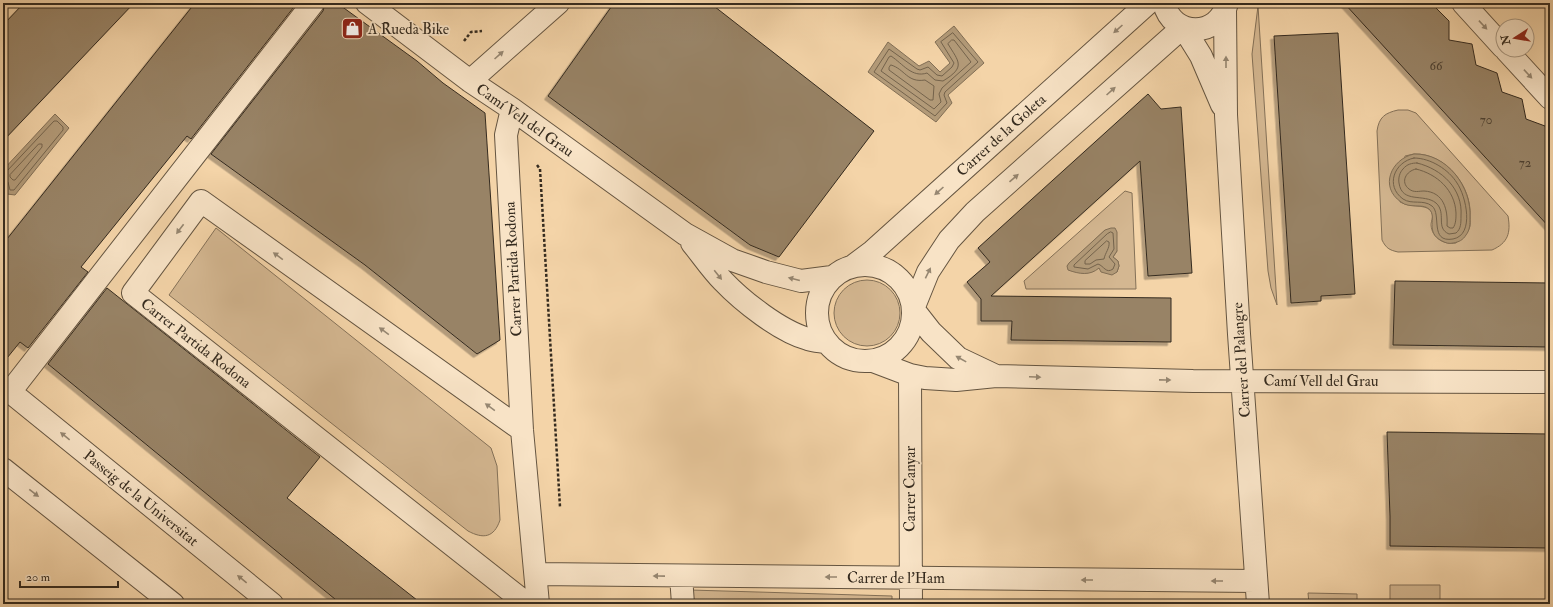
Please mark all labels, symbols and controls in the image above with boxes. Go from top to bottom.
shop icon: A Rueda Bike [339,16,365,42]
north arrow [1495,18,1535,58]
place label: A Rueda Bike [367,20,449,39]
one-way arrow [1478,20,1488,30]
one-way arrow [1113,24,1123,33]
text: N [1498,33,1513,47]
one-way arrow [494,51,504,60]
one-way arrow [1223,55,1229,68]
house number: 66 [1429,58,1444,74]
one-way arrow [1523,69,1533,79]
street label: Camí Vell del Grau [472,80,578,161]
one-way arrow [1106,87,1117,96]
street label: Carrer de la Goleta [953,90,1051,181]
house number: 70 [1480,112,1492,128]
house number: 72 [1519,155,1532,171]
one-way arrow [1009,173,1019,182]
one-way arrow [934,186,944,196]
street label: Carrer Partida Rodona [500,200,527,337]
one-way arrow [176,223,184,234]
one-way arrow [273,252,284,260]
one-way arrow [925,268,931,279]
one-way arrow [713,270,722,281]
one-way arrow [787,276,799,282]
street label: Carrer Partida Rodona [137,294,255,393]
street label: Carrer del Palangre [1228,302,1255,418]
one-way arrow [379,327,389,335]
one-way arrow [955,356,967,362]
street label: Camí Vell del Grau [1263,372,1379,391]
one-way arrow [1029,374,1041,381]
one-way arrow [1159,377,1171,384]
one-way arrow [485,403,495,411]
one-way arrow [59,431,70,440]
street label: Carrer Canyar [901,445,920,532]
street label: Passeig de la Universitat [79,446,202,551]
one-way arrow [28,489,39,498]
scale bar [20,563,118,589]
street label: Carrer de l'Ham [847,569,945,588]
text: 20 m [26,570,51,585]
one-way arrow [652,573,665,579]
one-way arrow [825,574,837,581]
one-way arrow [236,575,247,584]
one-way arrow [1080,577,1093,583]
one-way arrow [1210,578,1223,584]

